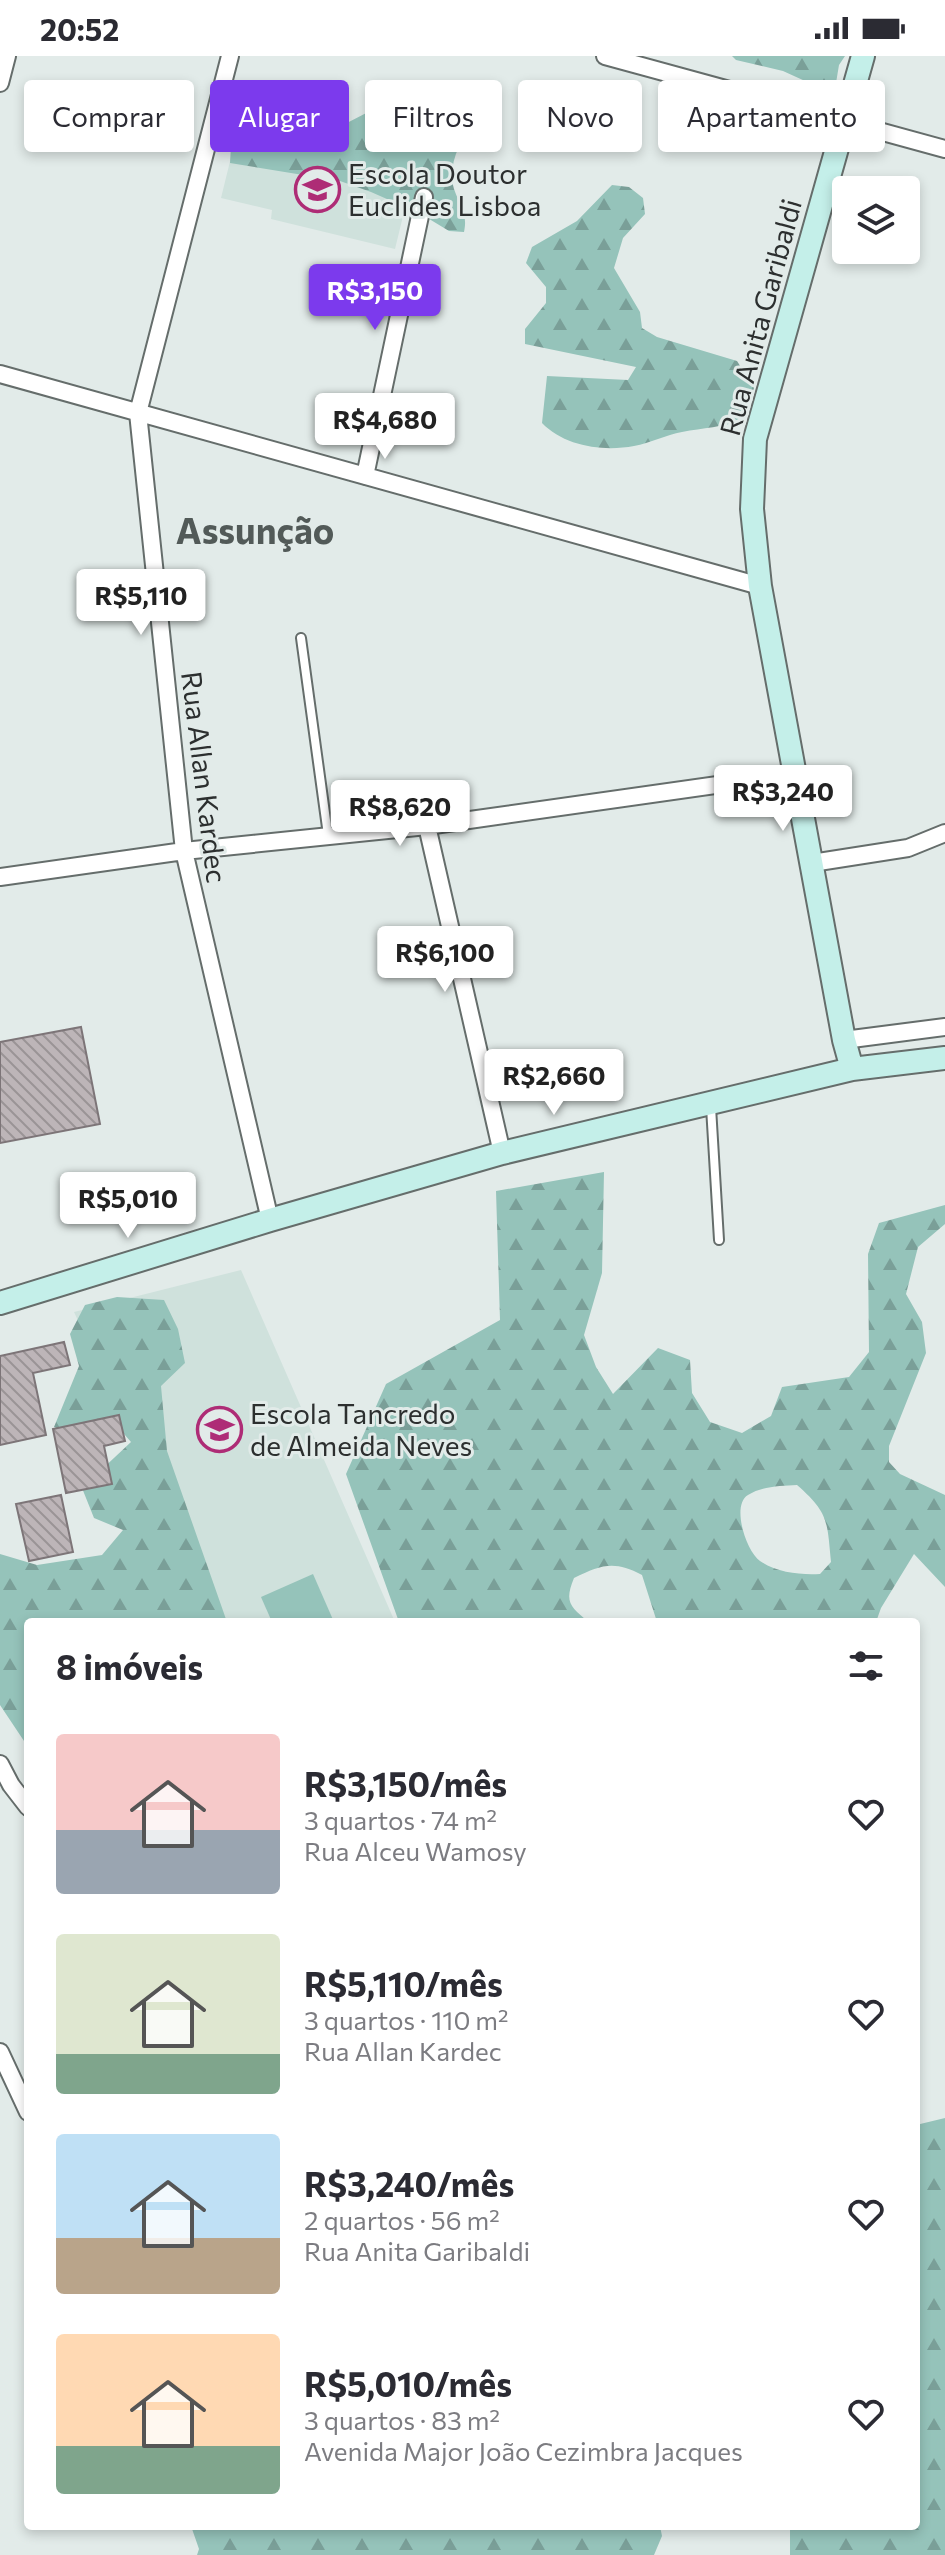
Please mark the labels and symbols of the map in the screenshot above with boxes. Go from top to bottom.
place label: Escola Doutor Euclides Lisboa [348,156,541,222]
school or university icon: Escola Doutor Euclides Lisboa [293,165,341,213]
street label: Rua Anita Garibaldi [712,195,808,439]
pin: R$3,150 [301,264,449,332]
pin: R$4,680 [311,393,459,461]
district label: Assunção [176,507,334,552]
pin: R$5,110 [67,569,215,637]
street label: Rua Allan Kardec [175,669,235,885]
pin: R$3,240 [709,765,857,833]
pin: R$8,620 [326,780,474,848]
pin: R$6,100 [371,926,519,994]
pin: R$2,660 [480,1049,628,1117]
pin: R$5,010 [54,1172,202,1240]
place label: Escola Tancredo de Almeida Neves [250,1396,472,1462]
school or university icon: Escola Tancredo de Almeida Neves [195,1405,243,1453]

